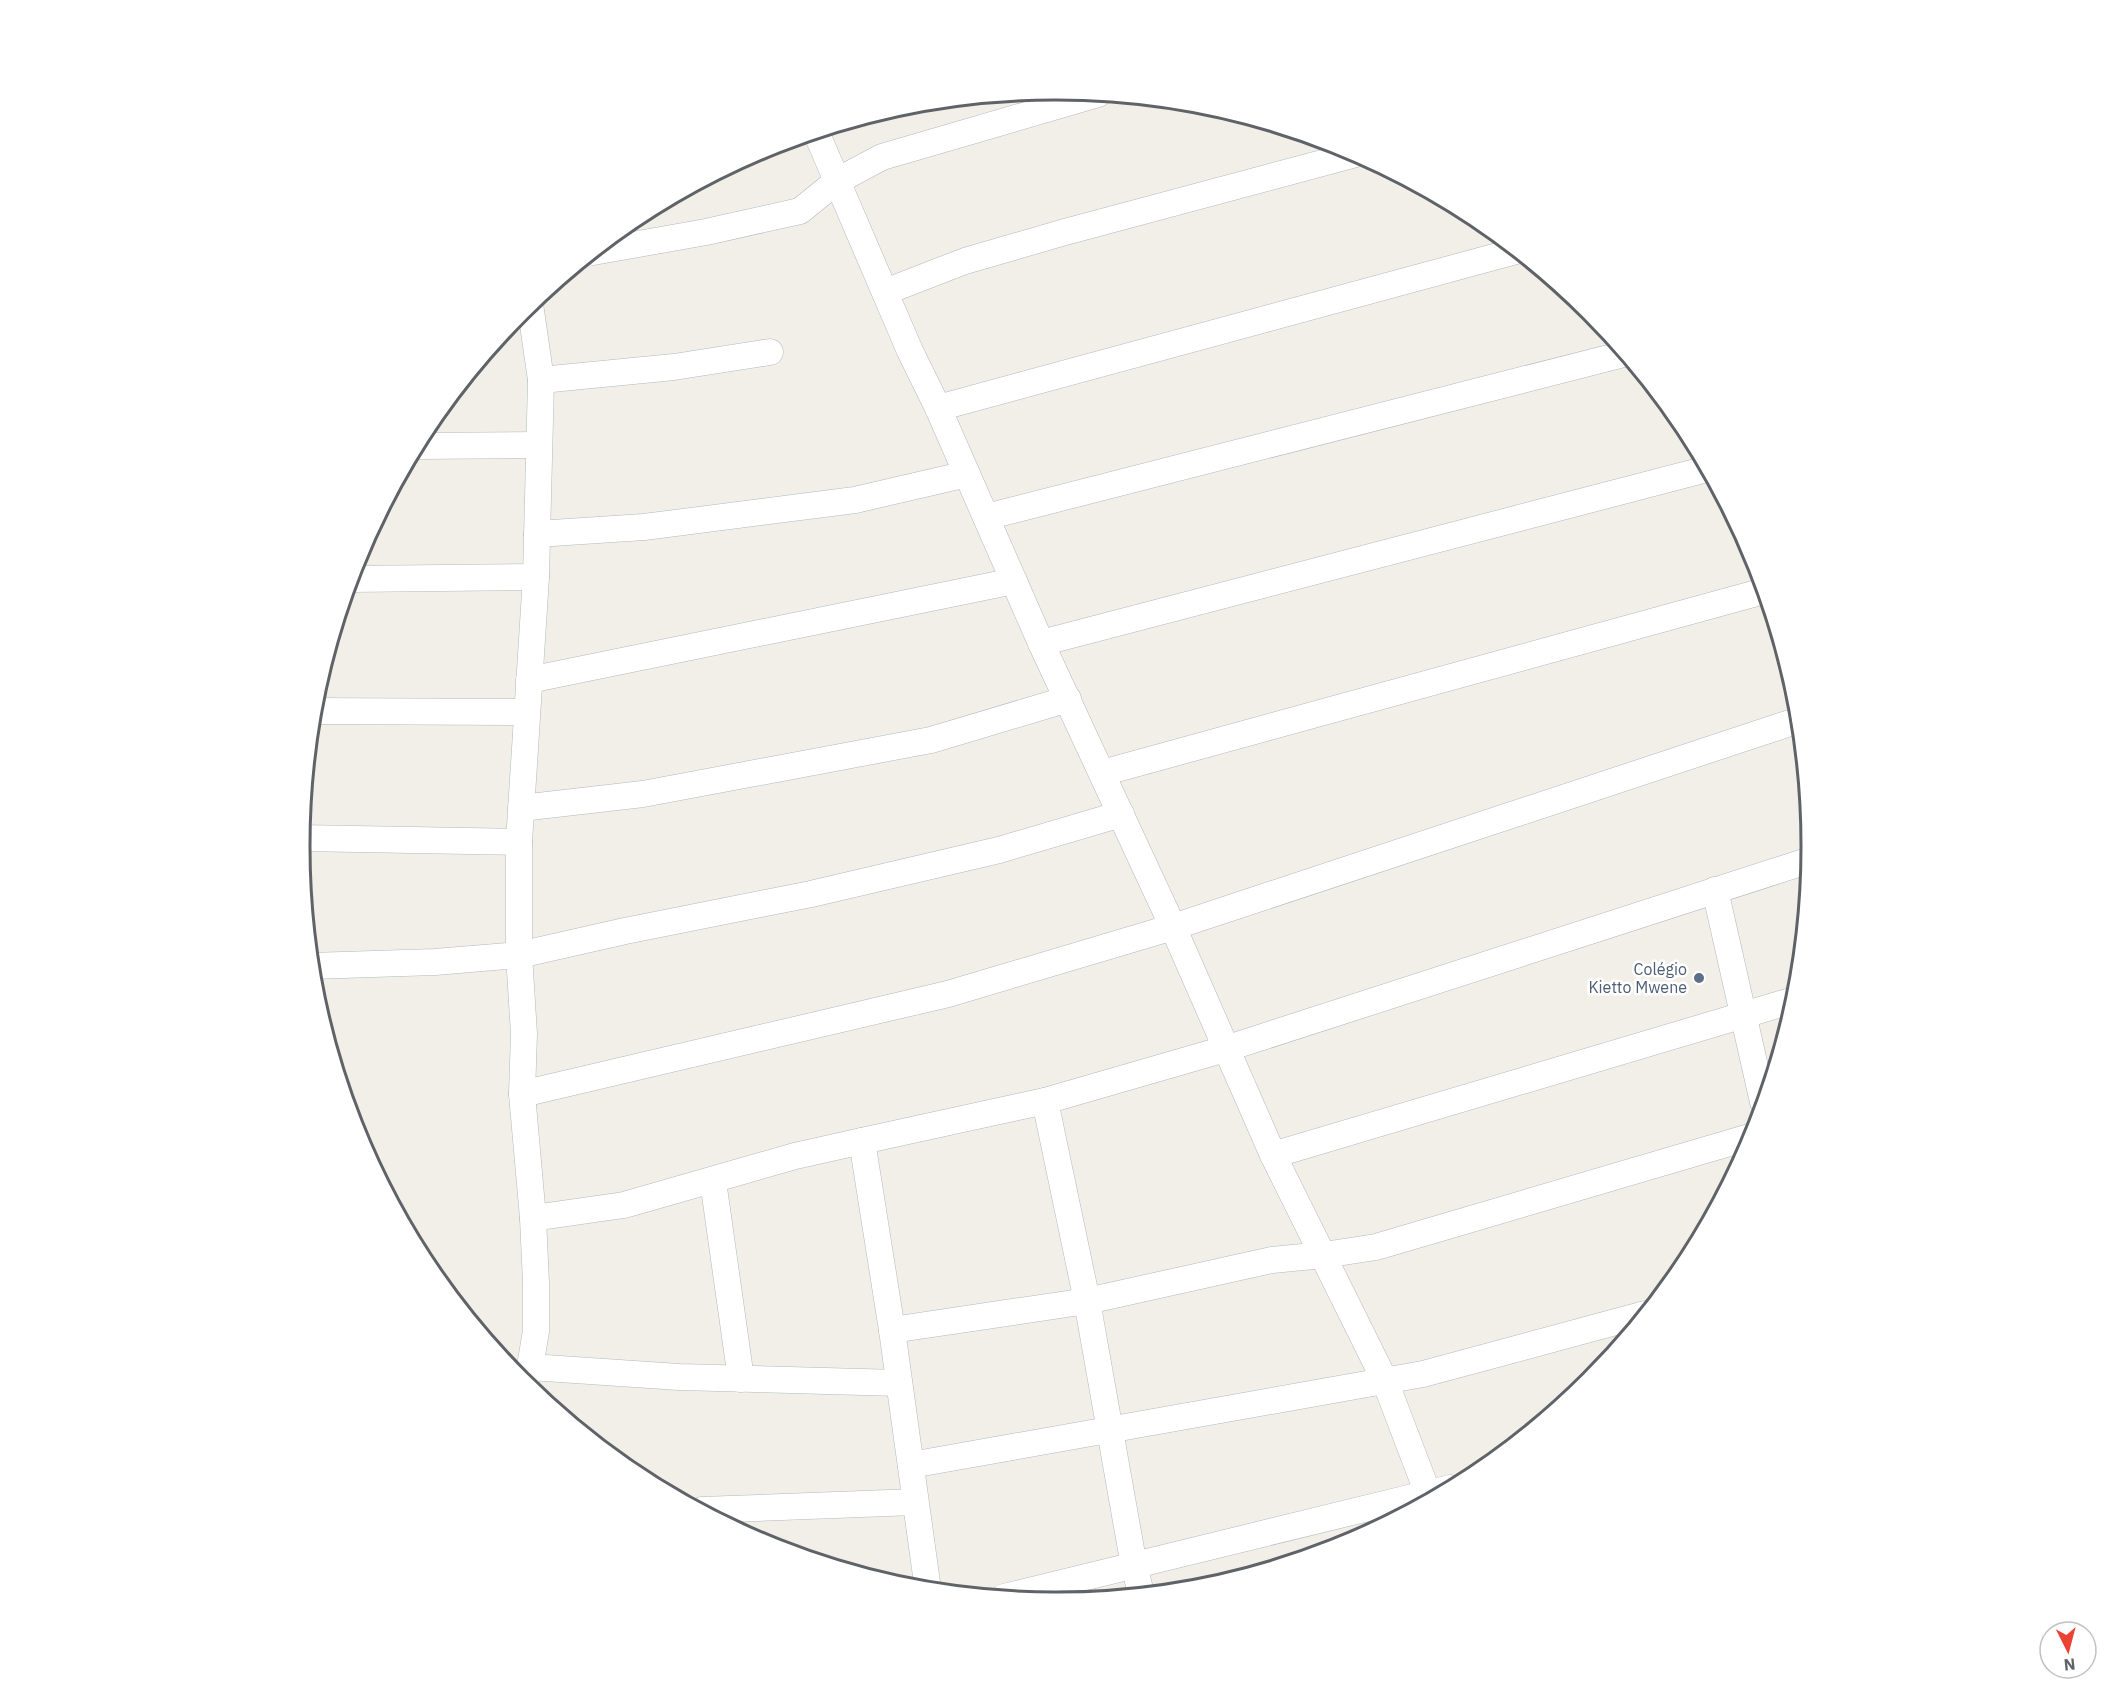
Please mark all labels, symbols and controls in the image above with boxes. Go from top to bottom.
place label: Colégio Kietto Mwene [1588,959,1687,997]
marker: Colégio Kietto Mwene [1692,971,1706,985]
north arrow [2038,1620,2098,1680]
text: N [2063,1654,2076,1675]

